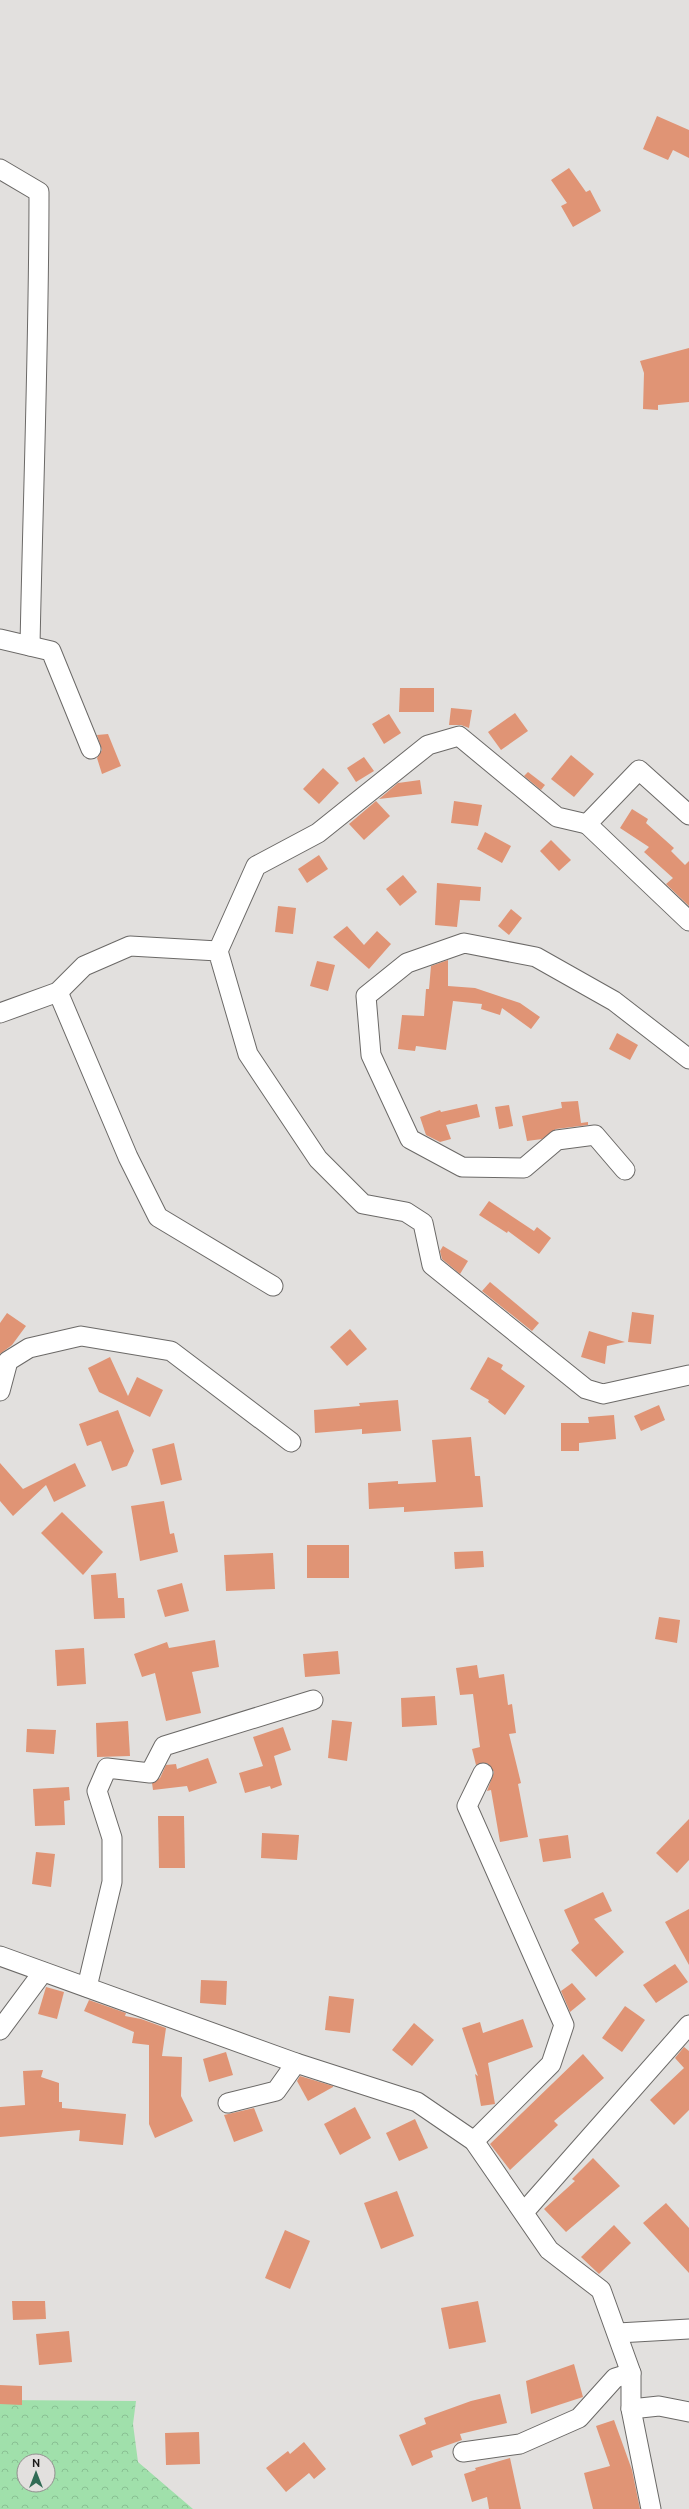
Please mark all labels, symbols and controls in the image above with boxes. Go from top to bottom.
north arrow [16,2453,56,2493]
text: N [32,2457,40,2469]

